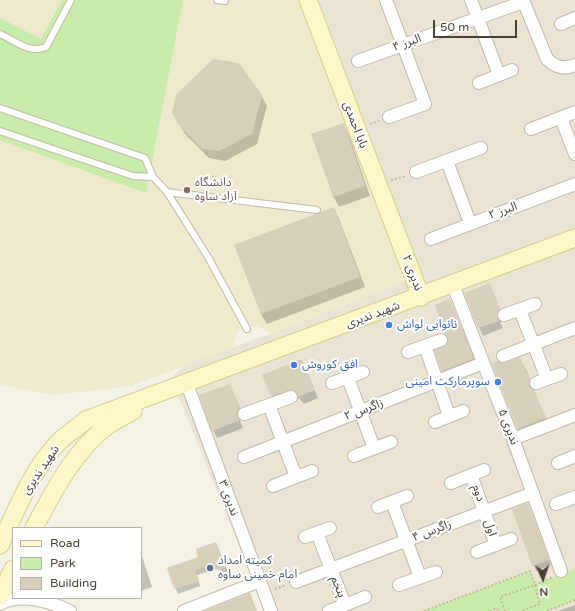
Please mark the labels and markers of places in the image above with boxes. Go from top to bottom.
place label: دانشگاه آزاد ساوه [195,176,237,204]
marker: دانشگاه آزاد ساوه [182,185,192,195]
place label: نانوایی لواش [397,318,457,332]
marker: نانوایی لواش [384,320,394,330]
place label: افق کوروش [302,358,358,372]
marker: افق کوروش [289,360,299,370]
place label: سوپرمارکت امینی [406,375,490,389]
marker: سوپرمارکت امینی [493,377,503,387]
place label: کمیته امداد امام خمینی ساوه [218,554,297,582]
marker: کمیته امداد امام خمینی ساوه [205,563,215,573]

